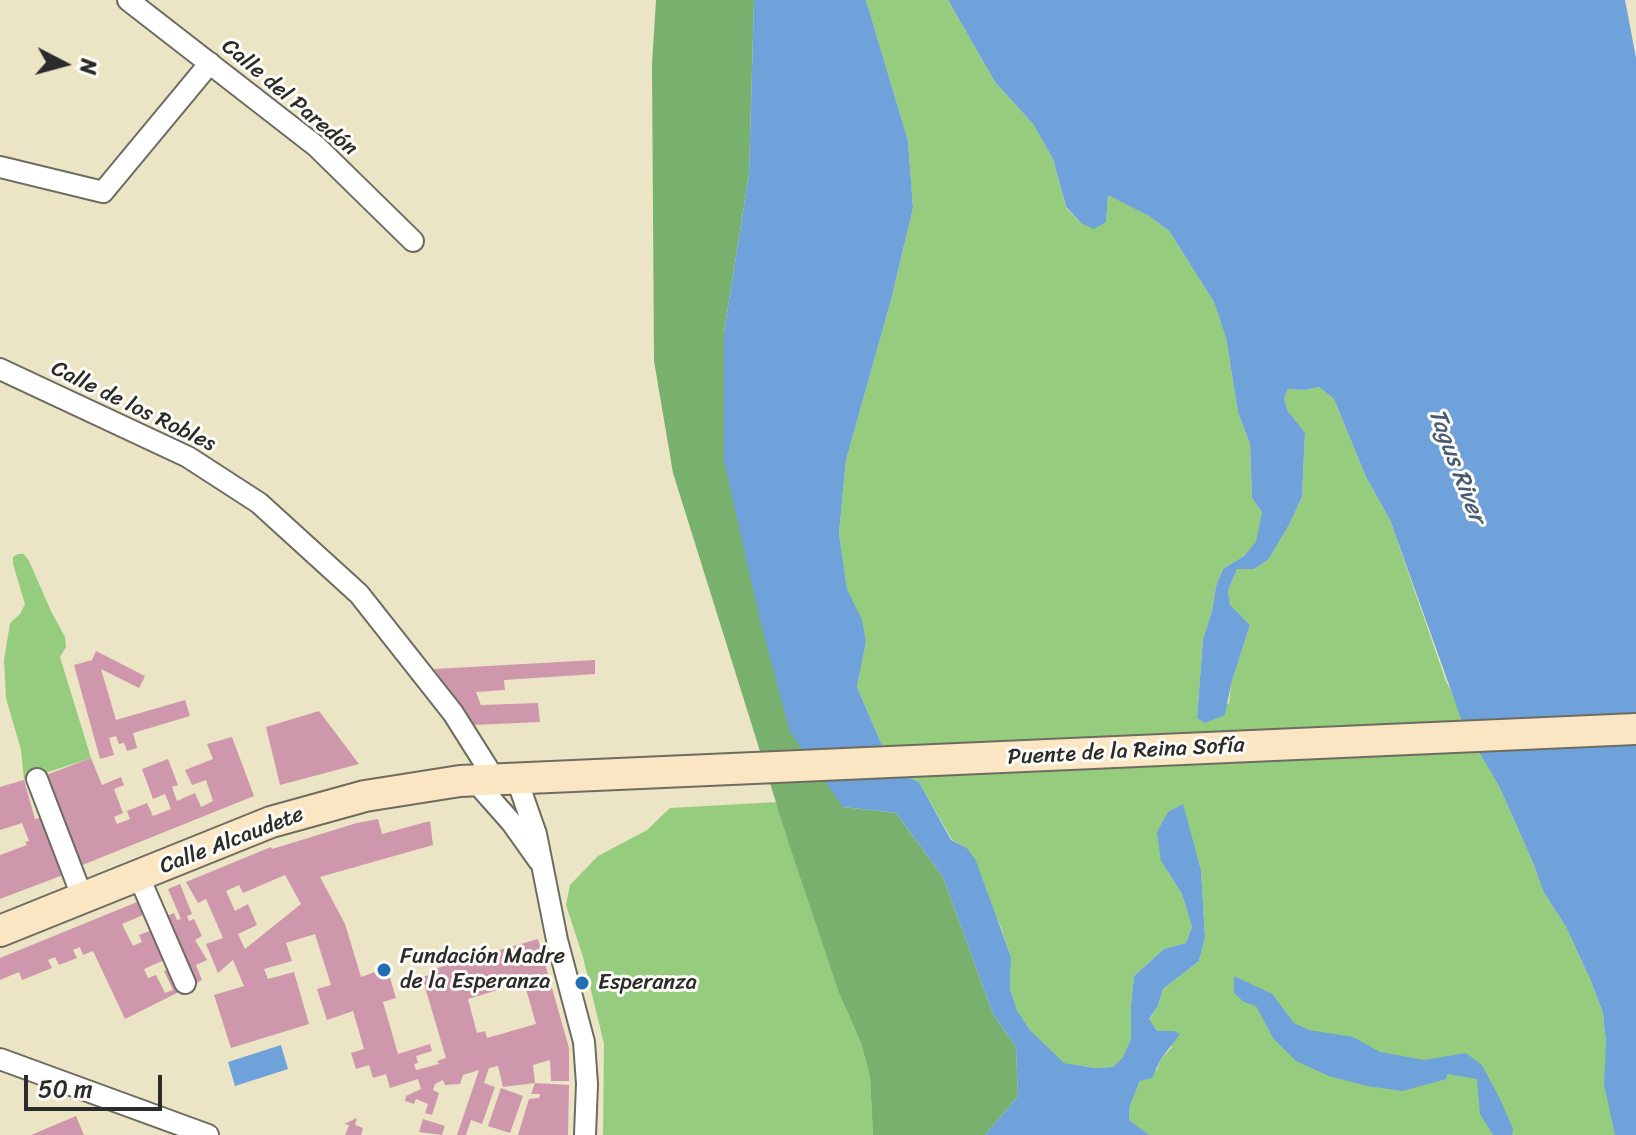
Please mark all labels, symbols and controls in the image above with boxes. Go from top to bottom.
north arrow [24,24,104,104]
street label: Calle del Paredón [216,34,362,162]
text: N [68,57,109,76]
street label: Calle de los Robles [47,356,219,458]
water label: Tagus River [1421,405,1491,527]
street label: Puente de la Reina Sofía [1007,733,1245,771]
street label: Calle Alcaudete [156,801,308,881]
place label: Fundación Madre de la Esperanza [400,944,565,996]
marker: Fundación Madre de la Esperanza [375,961,393,979]
place label: Esperanza [598,970,697,996]
marker: Esperanza [573,974,591,992]
scale bar [28,1059,166,1109]
text: 50 m [38,1068,93,1110]

